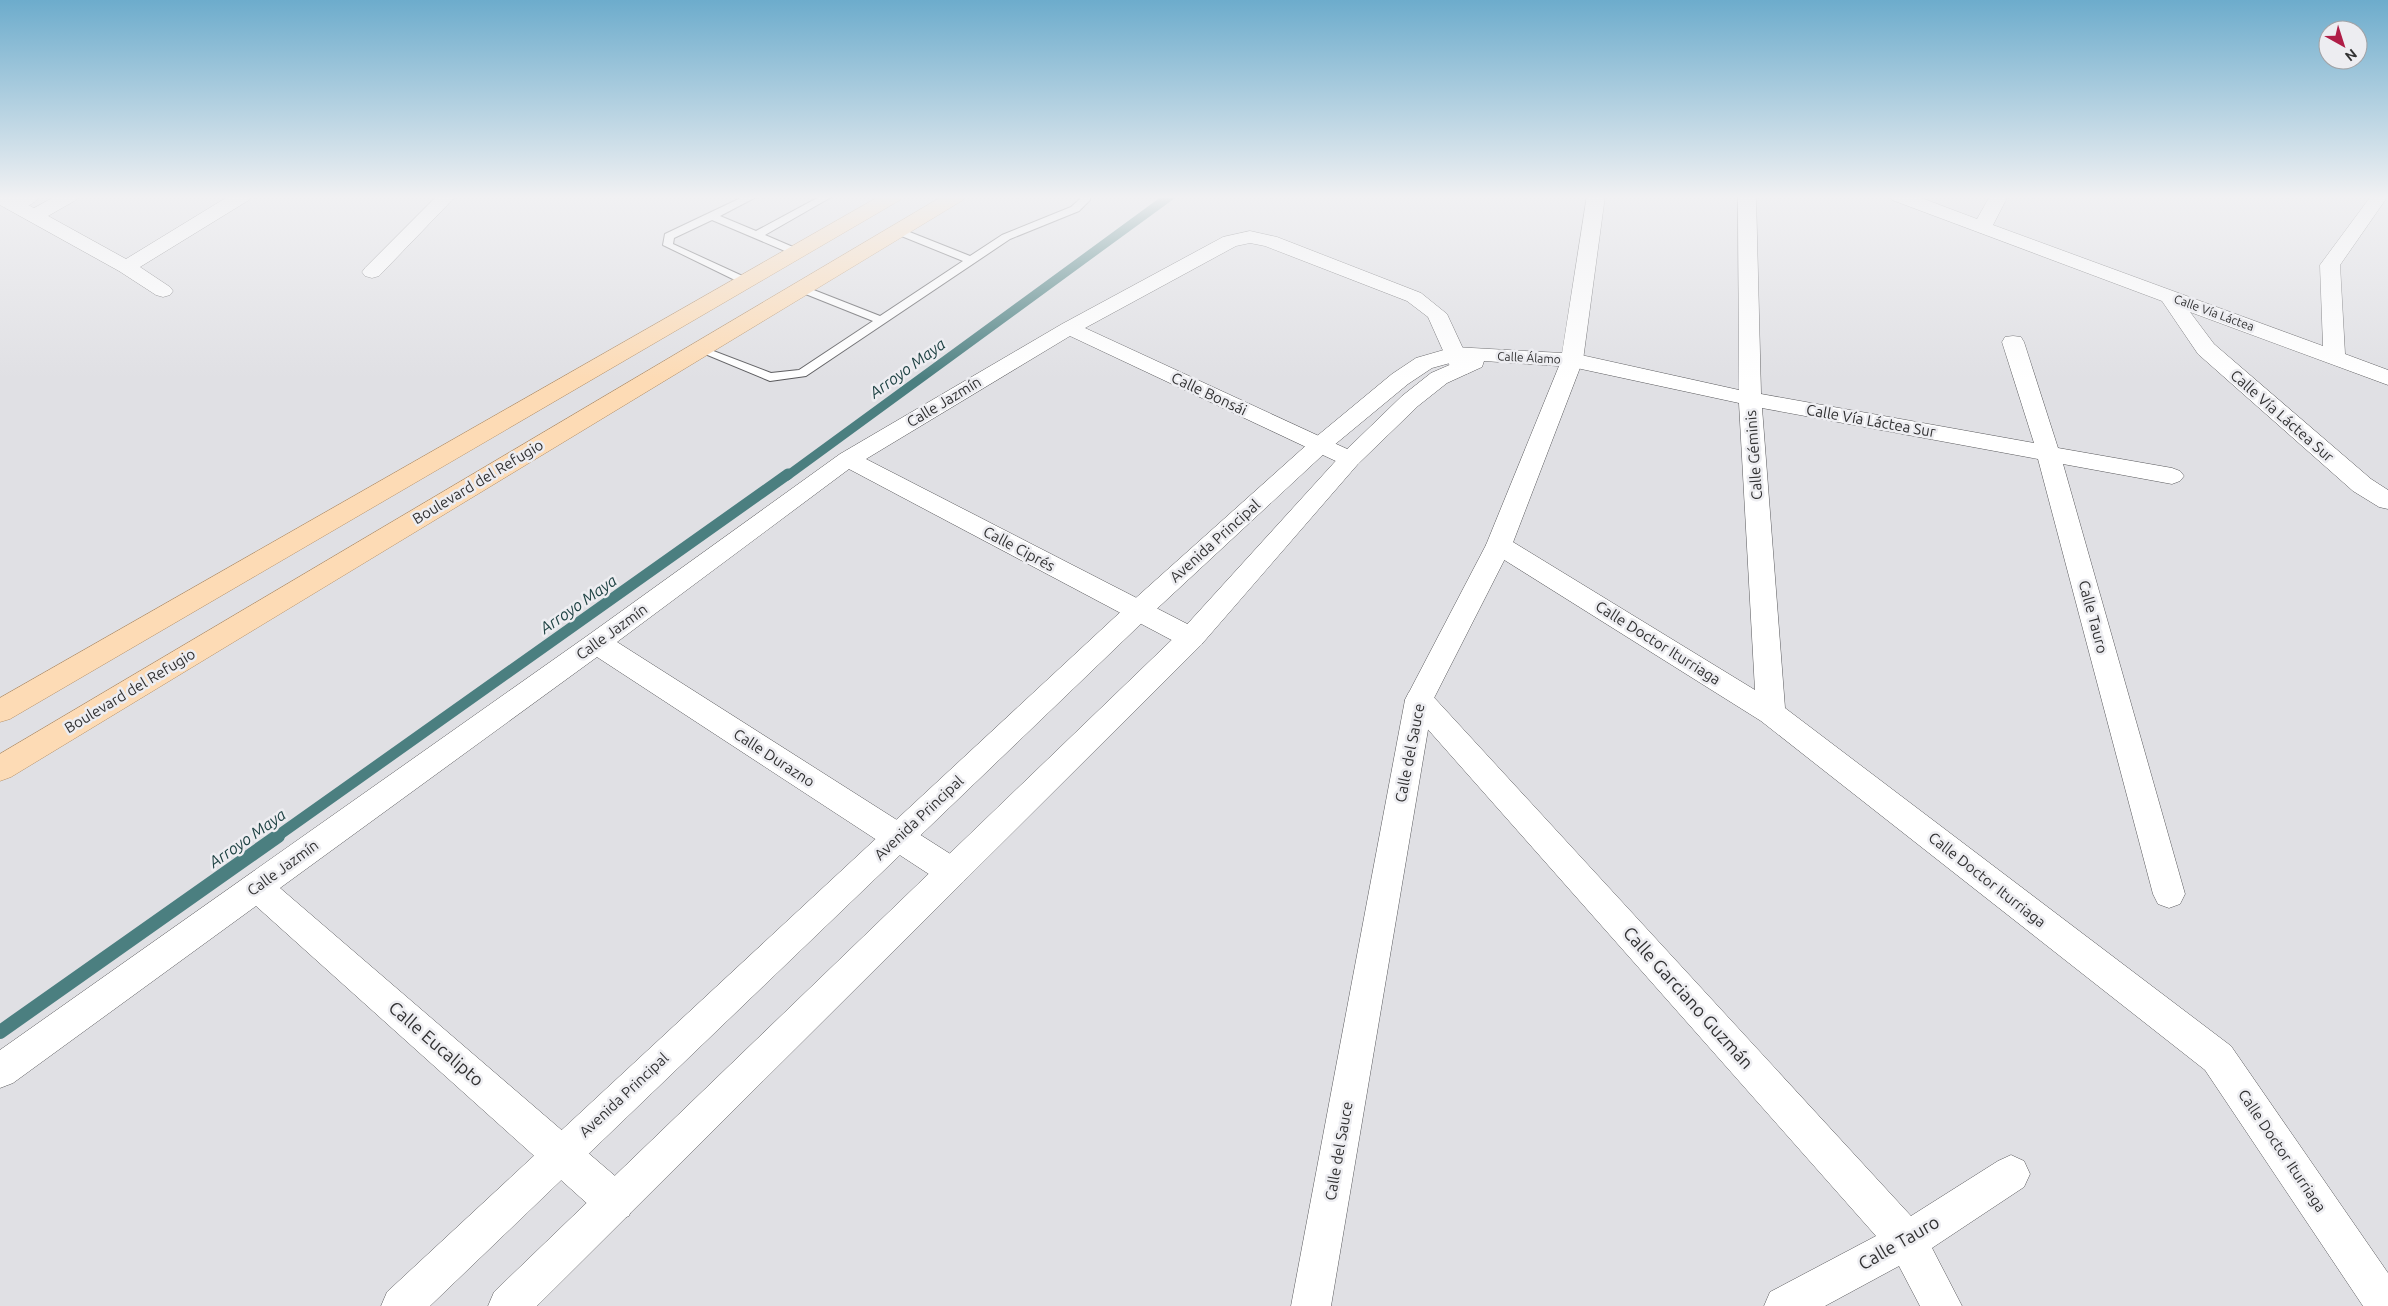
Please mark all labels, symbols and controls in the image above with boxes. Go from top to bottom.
north arrow [2318,20,2368,70]
text: N [2342,46,2360,65]
street label: Calle Vía Láctea [2172,292,2256,333]
water label: Arroyo Maya [865,334,949,402]
street label: Calle Álamo [1497,349,1561,366]
street label: Calle Vía Láctea Sur [2227,366,2338,465]
street label: Calle Bonsái [1169,369,1250,418]
street label: Calle Jazmín [904,373,984,430]
street label: Calle Vía Láctea Sur [1805,401,1937,440]
street label: Calle Géminis [1742,410,1765,501]
street label: Boulevard del Refugio [409,436,546,527]
street label: Avenida Principal [1166,496,1263,585]
street label: Calle Ciprés [981,523,1058,575]
water label: Arroyo Maya [535,571,620,638]
street label: Calle Tauro [2076,578,2111,655]
street label: Calle Doctor Iturriaga [1593,597,1724,688]
street label: Calle Jazmín [573,600,651,663]
street label: Boulevard del Refugio [61,645,198,736]
street label: Calle del Sauce [1392,702,1427,804]
street label: Calle Durazno [731,725,818,790]
street label: Avenida Principal [871,772,967,863]
water label: Arroyo Maya [204,805,289,872]
street label: Calle Doctor Iturriaga [1925,829,2049,931]
street label: Calle Jazmín [244,836,322,899]
street label: Calle Garciano Guzmán [1620,922,1758,1072]
street label: Calle Eucalipto [385,997,488,1090]
street label: Avenida Principal [576,1049,672,1140]
street label: Calle Doctor Iturriaga [2235,1086,2330,1215]
street label: Calle del Sauce [1321,1100,1356,1202]
street label: Calle Tauro [1855,1211,1942,1273]

